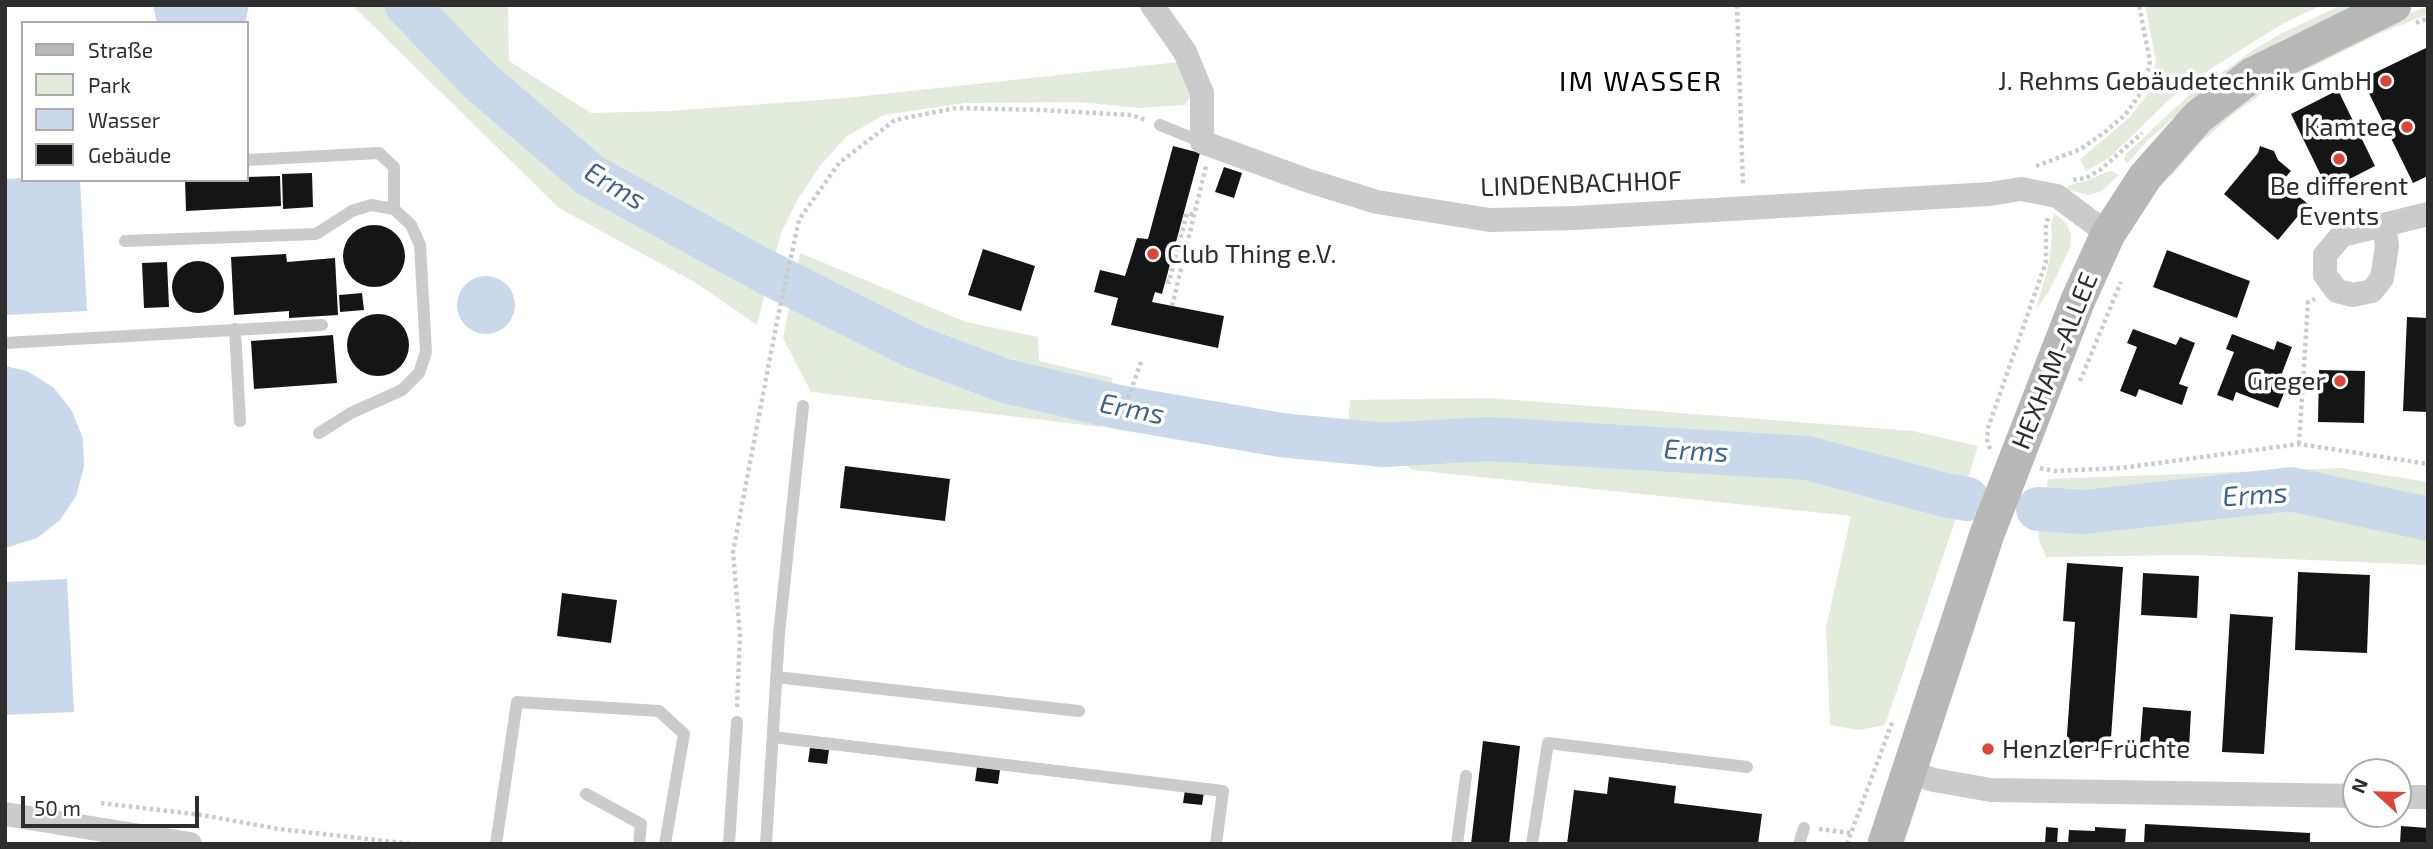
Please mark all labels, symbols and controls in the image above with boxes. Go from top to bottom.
legend [21,21,248,182]
text: Straße [88,37,153,62]
district label: IM WASSER [1560,65,1722,99]
place label: J. Rehms Gebäudetechnik GmbH [1998,65,2372,97]
text: Park [88,72,131,97]
marker: J. Rehms Gebäudetechnik GmbH [2378,73,2394,89]
text: Wasser [88,107,160,132]
place label: Kamtec [2304,111,2393,143]
marker: Kamtec [2399,119,2415,135]
text: Gebäude [88,142,171,167]
marker: Be different Events [2331,151,2347,167]
water label: Erms [578,155,652,217]
street label: LINDENBACHHOF [1480,165,1682,203]
place label: Be different Events [2270,170,2408,232]
place label: Club Thing e.V. [1167,238,1336,270]
marker: Club Thing e.V. [1145,246,1161,262]
street label: HEXHAM-ALLEE [2005,268,2105,454]
place label: Greger [2247,365,2326,397]
marker: Greger [2332,373,2348,389]
water label: Erms [1097,386,1167,432]
water label: Erms [1662,433,1730,469]
water label: Erms [2221,476,2289,514]
place label: Henzler Früchte [2002,733,2190,765]
marker: Henzler Früchte [1980,741,1996,757]
north arrow [2342,758,2412,828]
text: N [2346,775,2372,796]
scale bar [24,782,203,826]
text: 50 m [34,795,81,820]

